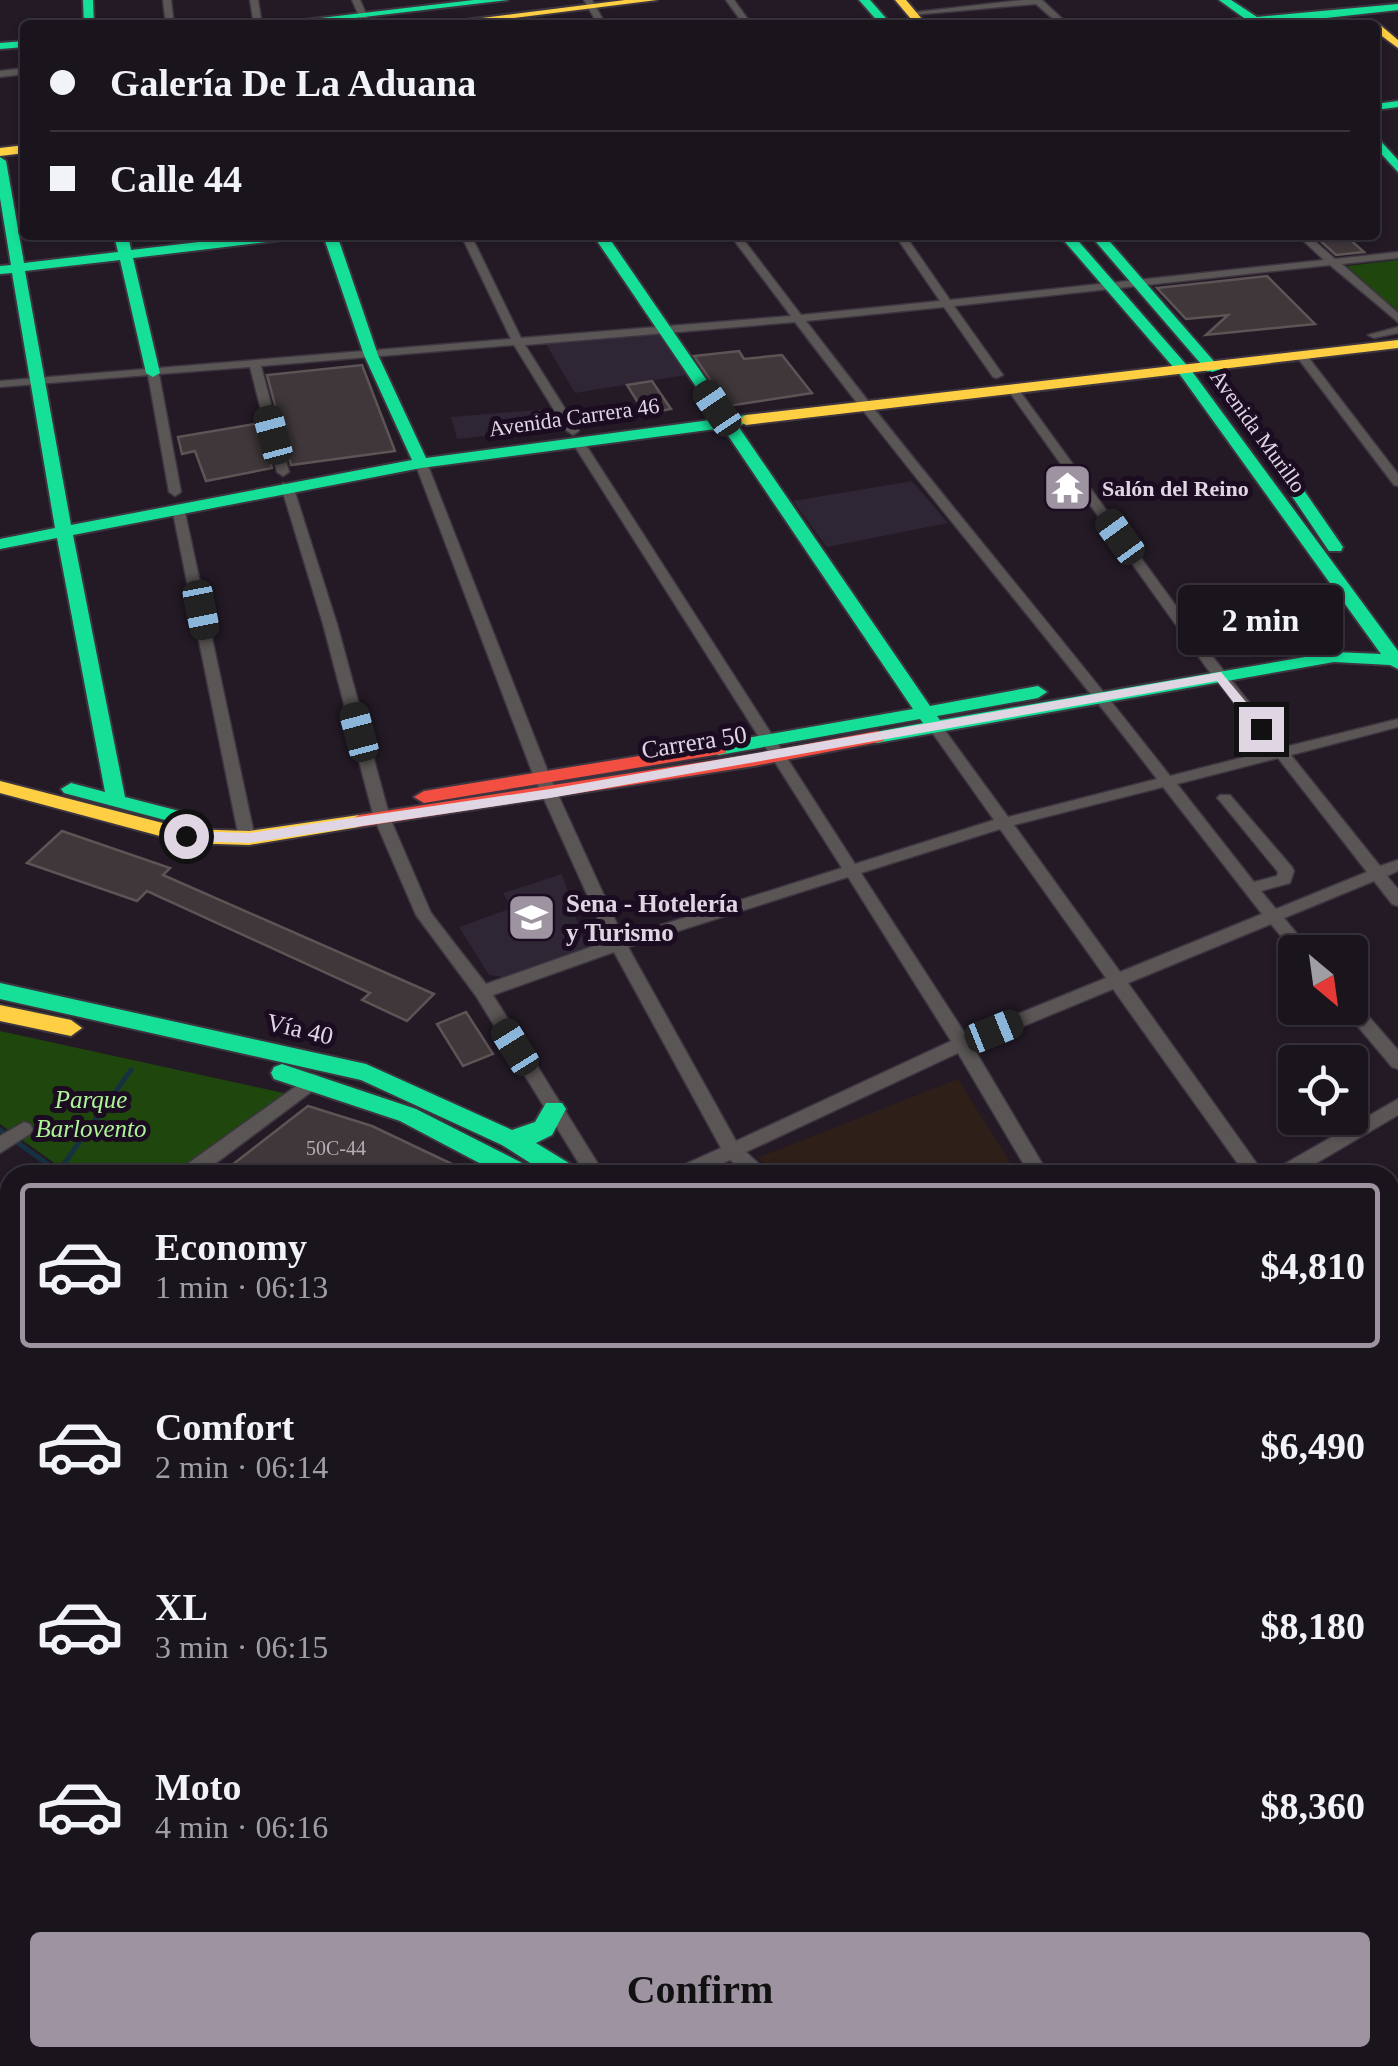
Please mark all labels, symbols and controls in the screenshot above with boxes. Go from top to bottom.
text: Galería De La Aduana [110,62,476,104]
text: Calle 44 [110,158,242,200]
street label: Avenida Murillo [1205,365,1311,497]
car [688,375,746,441]
street label: Avenida Carrera 46 [487,393,661,441]
car [251,402,295,468]
temple icon: Salón del Reino [1041,462,1093,514]
place label: Salón del Reino [1102,476,1249,501]
car [1090,504,1150,570]
car [181,578,221,642]
callout: 2 min [1178,584,1344,654]
text: 2 min [1222,602,1299,638]
car [337,699,381,765]
route end [1239,707,1284,752]
street label: Carrera 50 [639,720,749,764]
route start [164,814,209,859]
place label: Sena - Hotelería y Turismo [566,890,739,946]
school or university icon: Sena - Hotelería y Turismo [505,891,557,943]
north arrow [1278,935,1368,1025]
map controls [1278,935,1368,1135]
car [961,1006,1027,1056]
street label: Vía 40 [264,1008,336,1050]
car [486,1014,544,1080]
button: locate [1278,1045,1368,1135]
park label: Parque Barlovento [35,1086,147,1142]
house number: 50C-44 [306,1137,366,1159]
icon: car [35,1221,125,1311]
text: Economy [155,1226,307,1268]
text: $4,810 [1261,1245,1365,1287]
text: 1 min · 06:13 [155,1269,328,1305]
icon: car [35,1401,125,1491]
text: Comfort [155,1406,294,1448]
text: $6,490 [1261,1425,1365,1467]
text: 2 min · 06:14 [155,1449,328,1485]
icon: car [35,1581,125,1671]
text: XL [155,1586,208,1628]
text: $8,180 [1261,1605,1365,1647]
text: 3 min · 06:15 [155,1629,328,1665]
icon: car [35,1761,125,1851]
text: Moto [155,1766,242,1808]
text: $8,360 [1261,1785,1365,1827]
text: 4 min · 06:16 [155,1809,328,1845]
button: Confirm [30,1932,1370,2047]

